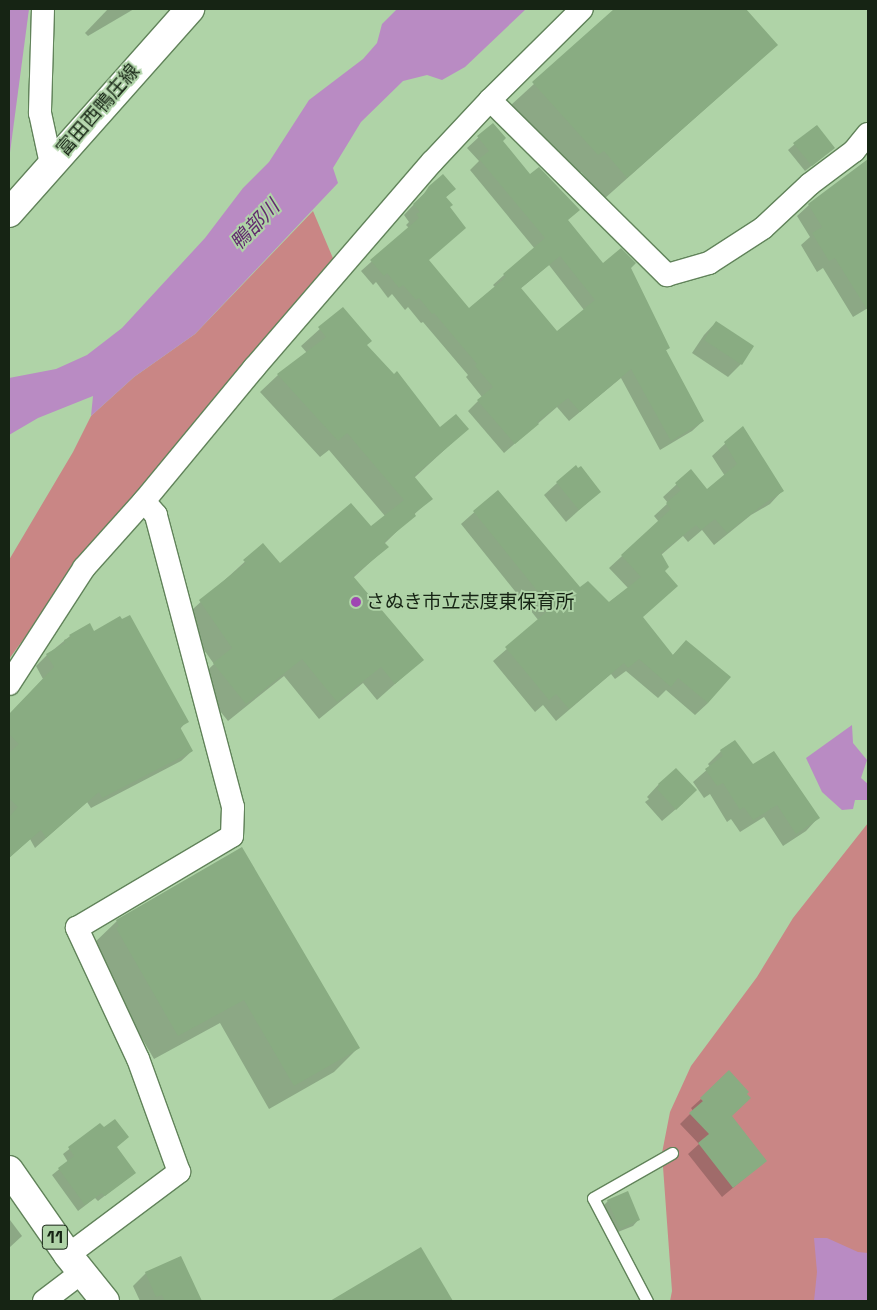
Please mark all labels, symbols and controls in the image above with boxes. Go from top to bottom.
street label: 富田西鴨庄線 [52,60,144,160]
water label: 鴨部川 [226,195,284,255]
place label: さぬき市立志度東保育所 [366,591,575,613]
marker: さぬき市立志度東保育所 [350,596,362,608]
road number: 11 [41,1222,69,1252]

